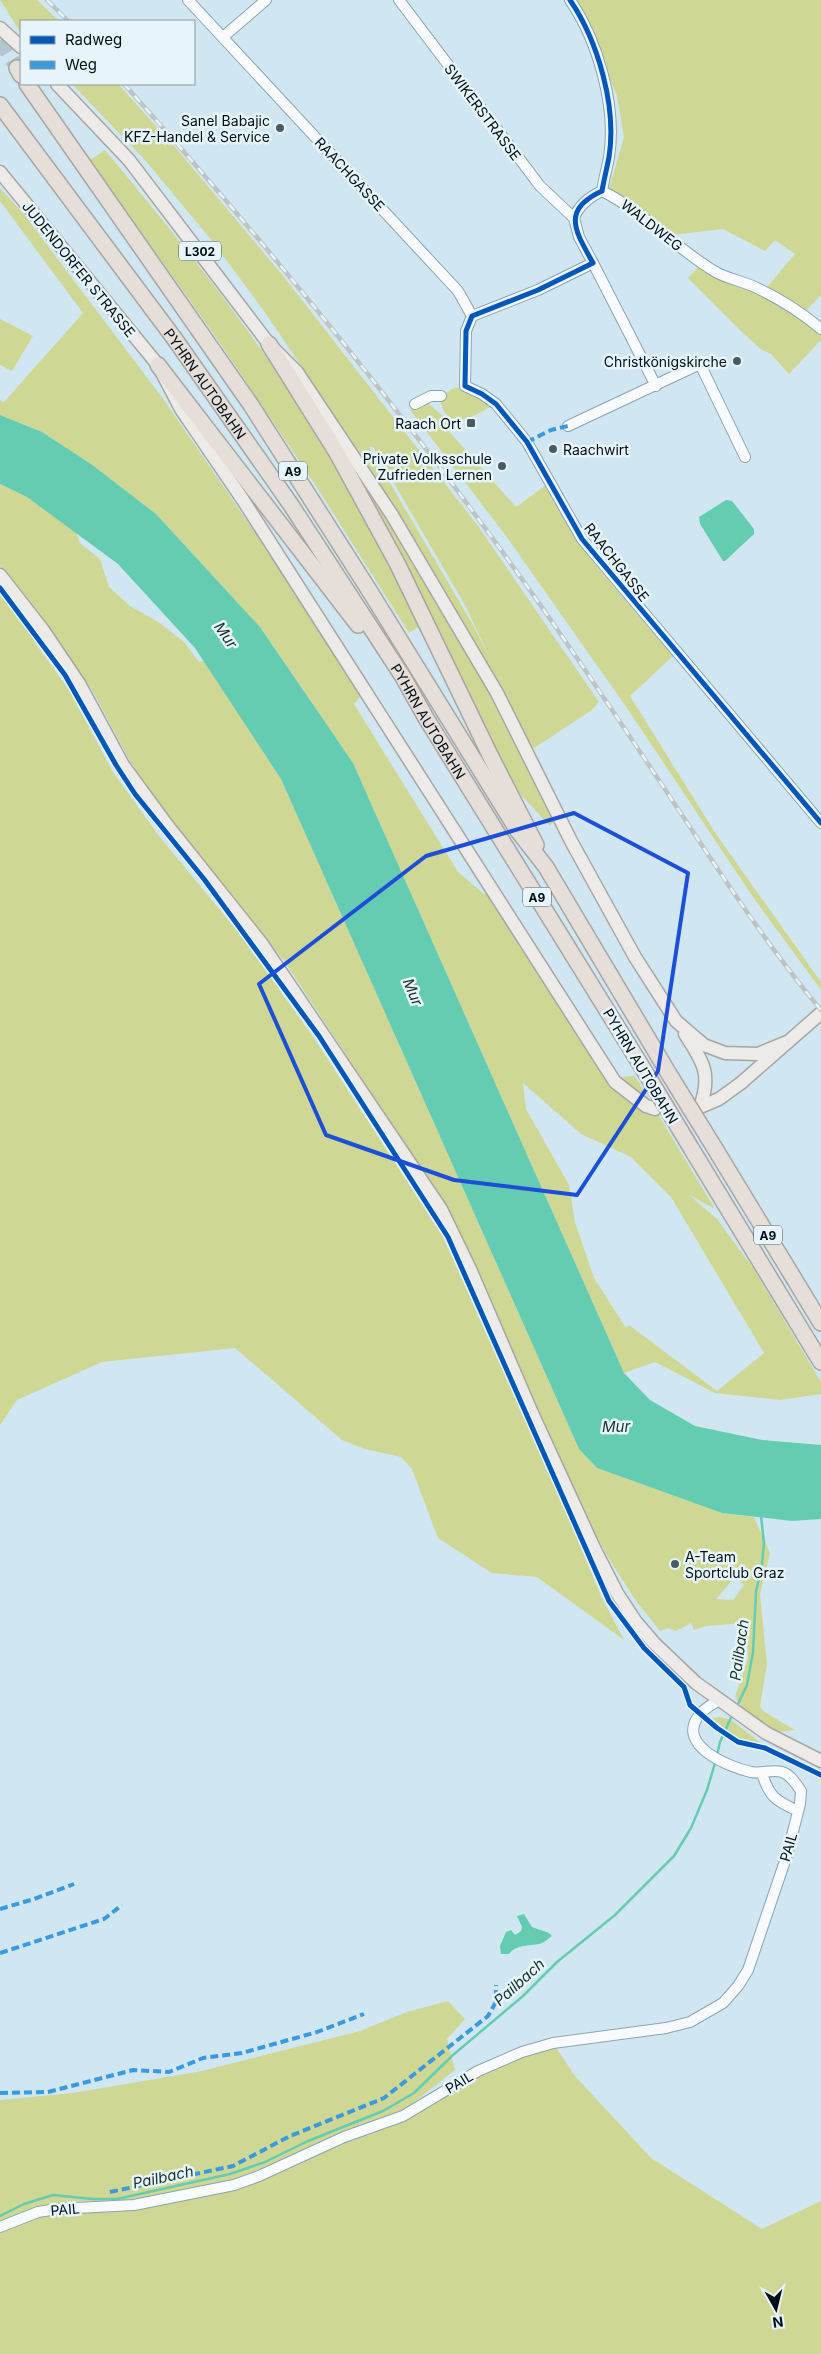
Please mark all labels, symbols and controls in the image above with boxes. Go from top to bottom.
legend [20,20,195,85]
text: Radweg [65,30,122,49]
text: Weg [65,55,97,74]
street label: SWIKERSTRASSE [441,60,525,164]
place label: Sanel Babajic KFZ-Handel & Service [124,112,270,145]
marker: Sanel Babajic KFZ-Handel & Service [274,122,286,134]
street label: RAACHGASSE [311,134,389,214]
street label: WALDWEG [618,196,686,254]
street label: JUDENDORFER STRASSE [19,198,139,340]
road number: L302 [179,242,221,260]
street label: PYHRN AUTOBAHN [161,325,250,442]
place label: Christkönigskirche [604,353,727,370]
marker: Christkönigskirche [731,355,743,367]
place label: Raach Ort [395,415,461,432]
marker: Raach Ort [465,417,477,429]
place label: Raachwirt [563,441,629,458]
marker: Raachwirt [547,443,559,455]
place label: Private Volksschule Zufrieden Lernen [363,450,492,483]
marker: Private Volksschule Zufrieden Lernen [496,460,508,472]
road number: A9 [279,462,307,481]
street label: RAACHGASSE [581,519,653,605]
water label: Mur [210,618,242,652]
street label: PYHRN AUTOBAHN [388,660,470,782]
road number: A9 [523,888,551,906]
water label: Mur [399,975,427,1009]
street label: PYHRN AUTOBAHN [600,1005,682,1127]
road number: A9 [754,1226,782,1244]
water label: Mur [602,1417,630,1436]
place label: A-Team Sportclub Graz [685,1548,784,1581]
marker: A-Team Sportclub Graz [669,1558,681,1570]
water label: Pailbach [725,1618,753,1682]
street label: PAIL [776,1831,800,1863]
water label: Pailbach [490,1954,548,2010]
street label: PAIL [442,2067,476,2097]
water label: Pailbach [131,2161,195,2193]
street label: PAIL [50,2199,80,2219]
north arrow [751,2284,801,2334]
text: N [771,2313,784,2332]

